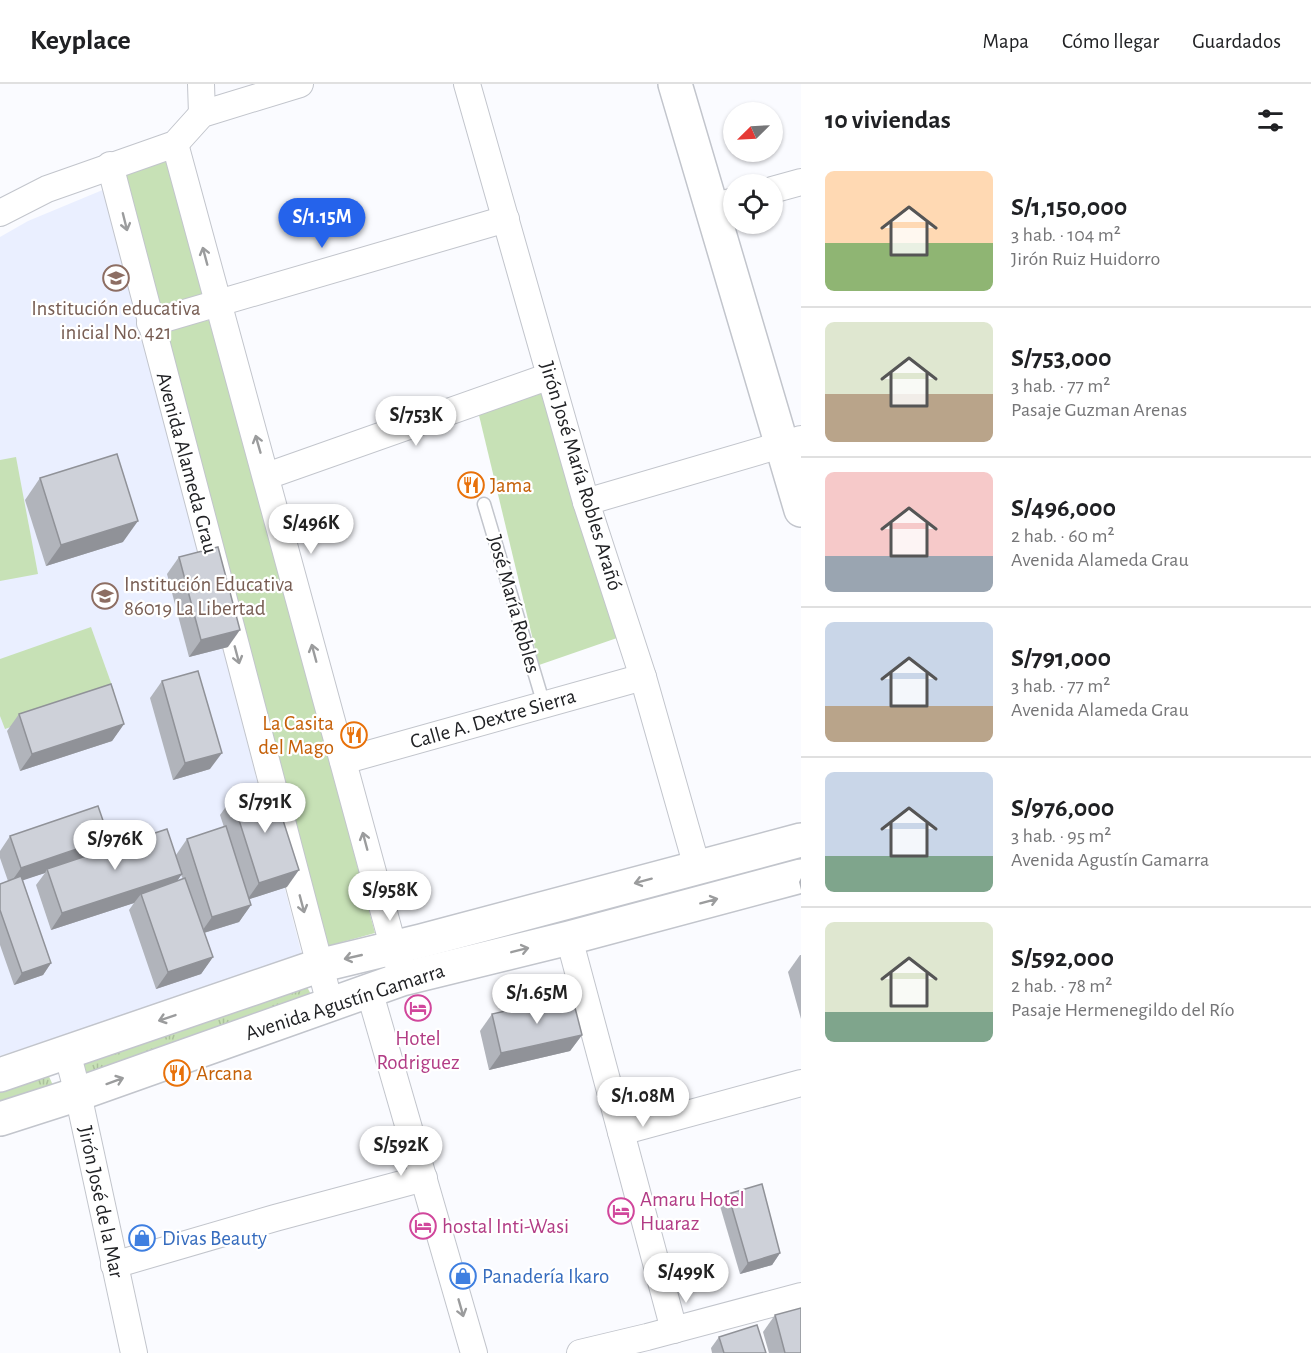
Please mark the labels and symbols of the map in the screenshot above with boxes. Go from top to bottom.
north arrow [723,102,783,162]
pin: S/1.15M [267,198,377,249]
one-way arrow [119,212,131,231]
one-way arrow [199,247,210,266]
school or university icon: Institución educativa inicial No. 421 [101,263,131,293]
place label: Institución educativa inicial No. 421 [31,298,201,343]
street label: Jirón José María Robles Arañó [536,359,626,593]
street label: Avenida Alameda Grau [153,370,221,556]
pin: S/753K [367,396,465,447]
one-way arrow [252,435,263,454]
restaurant icon: Jama [456,470,486,500]
place label: Jama [490,475,532,496]
pin: S/496K [262,504,360,555]
street label: José María Robles [484,532,544,676]
place label: Institución Educativa 86019 La Libertad [124,574,294,619]
school or university icon: Institución Educativa 86019 La Libertad [90,581,120,611]
one-way arrow [308,644,319,663]
one-way arrow [232,645,244,664]
street label: Calle A. Dextre Sierra [408,685,578,753]
place label: La Casita del Mago [258,713,334,758]
restaurant icon: La Casita del Mago [339,720,369,750]
pin: S/791K [216,783,314,834]
pin: S/976K [66,820,164,871]
one-way arrow [359,832,370,851]
pin: S/958K [341,871,439,922]
one-way arrow [634,876,653,887]
one-way arrow [297,894,309,913]
one-way arrow [699,894,718,906]
one-way arrow [511,944,530,956]
one-way arrow [344,952,363,964]
street label: Avenida Agustín Gamarra [243,960,447,1044]
pin: S/1.65M [482,974,592,1025]
hotel icon: Hotel Rodriguez [403,993,433,1023]
one-way arrow [158,1013,177,1024]
place label: Hotel Rodriguez [376,1028,460,1073]
restaurant icon: Arcana [162,1058,192,1088]
place label: Arcana [196,1063,253,1084]
one-way arrow [105,1074,124,1085]
pin: S/1.08M [588,1077,698,1128]
street label: Jirón José de la Mar [75,1124,127,1280]
pin: S/592K [352,1126,450,1177]
place label: Amaru Hotel Huaraz [640,1189,745,1234]
hotel icon: Amaru Hotel Huaraz [606,1196,636,1226]
hotel icon: hostal Inti-Wasi [408,1211,438,1241]
place label: hostal Inti-Wasi [442,1216,569,1237]
shop icon: Divas Beauty [127,1223,157,1253]
place label: Divas Beauty [162,1228,267,1249]
pin: S/499K [637,1253,735,1304]
shop icon: Panadería Ikaro [448,1261,478,1291]
place label: Panadería Ikaro [482,1266,609,1287]
one-way arrow [456,1298,467,1317]

